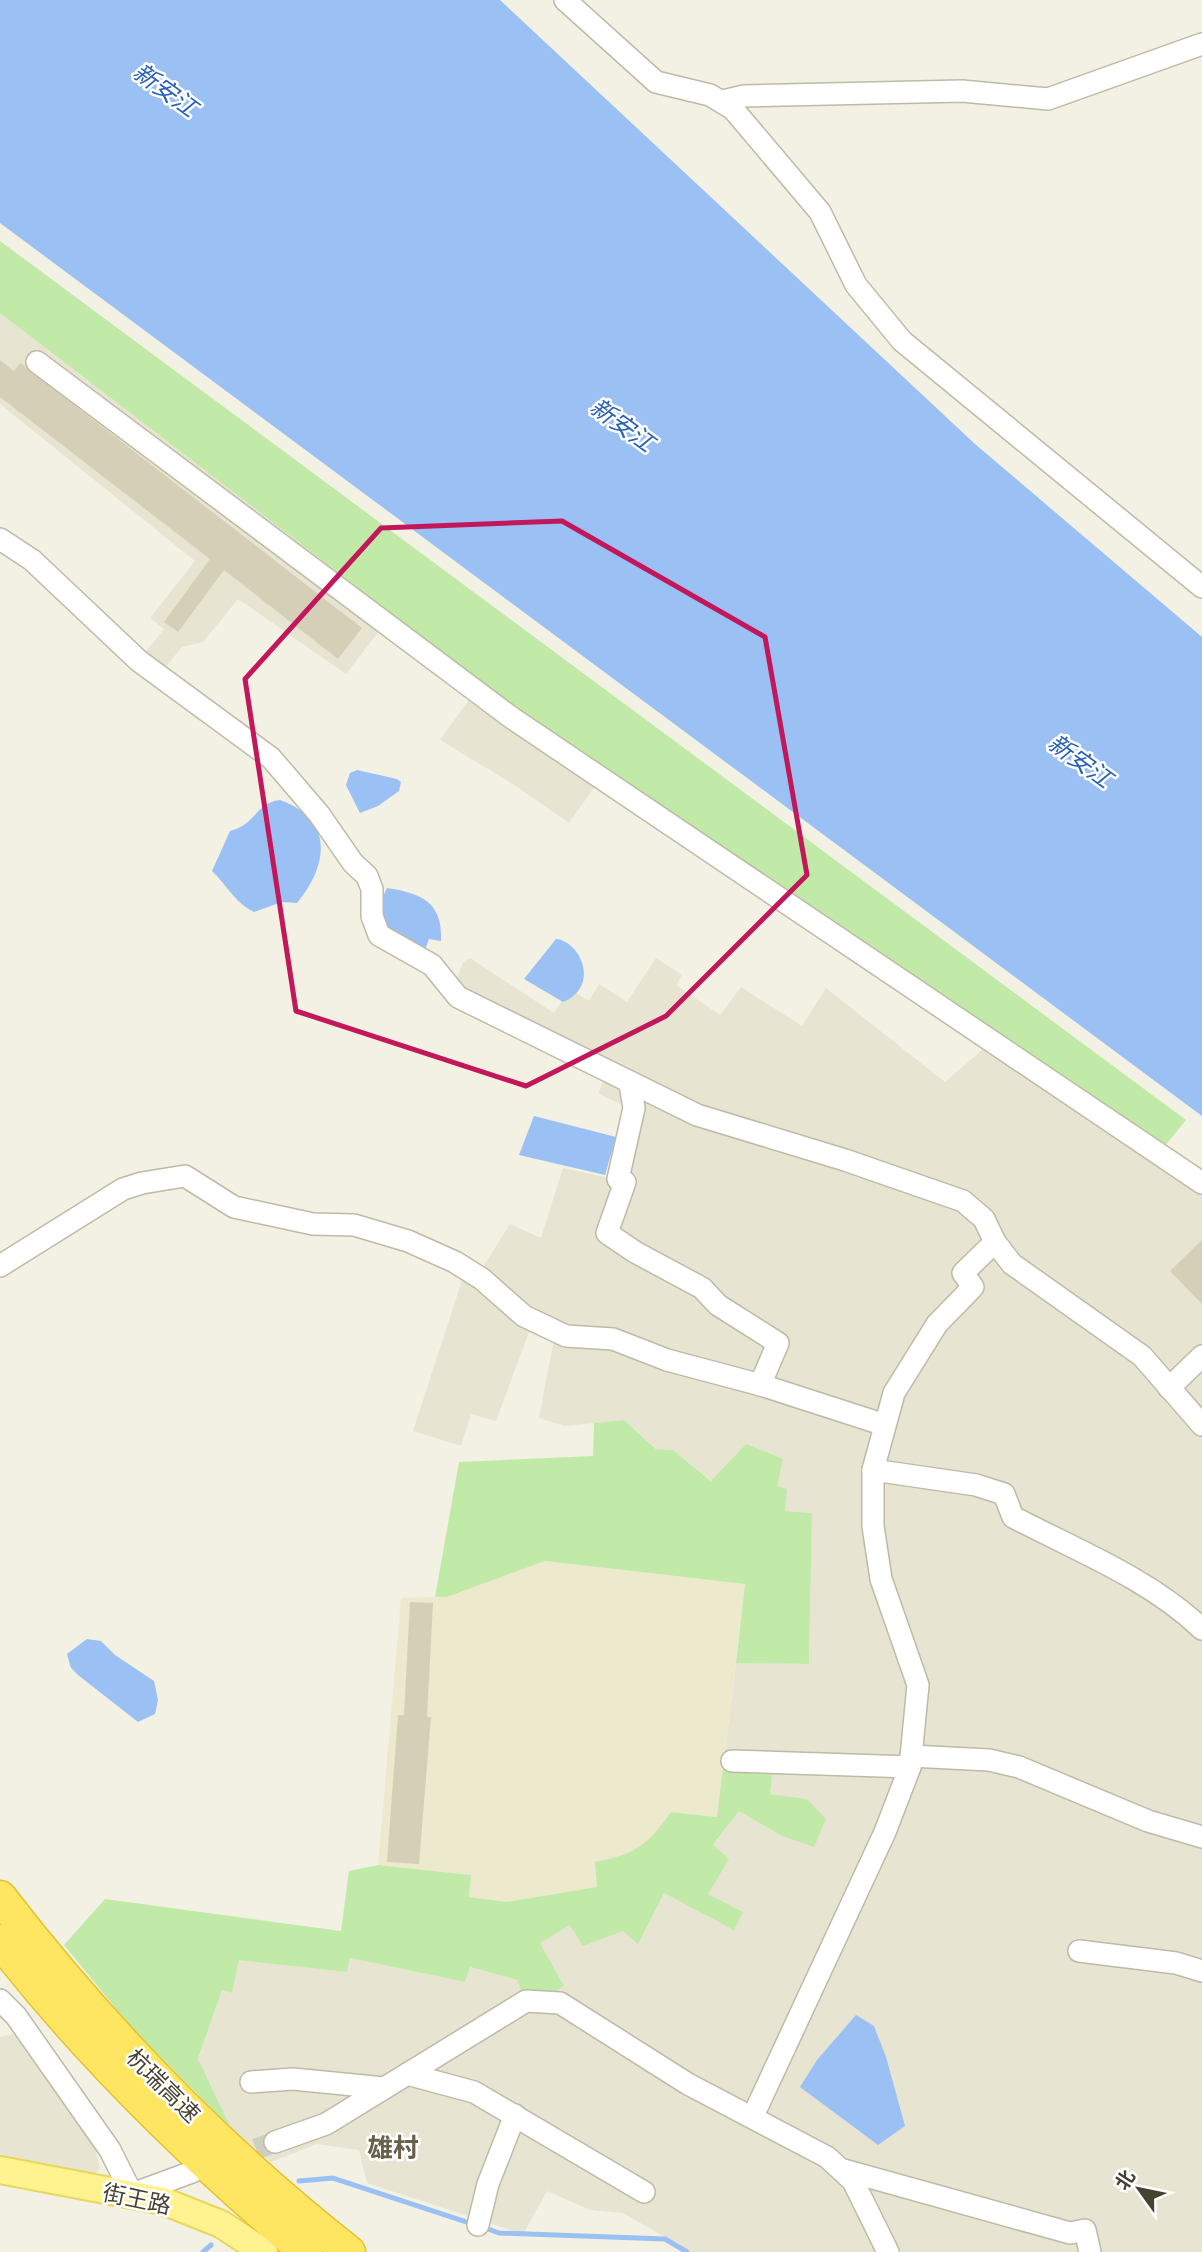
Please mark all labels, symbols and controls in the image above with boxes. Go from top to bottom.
water label: 新安江 [128,56,206,124]
water label: 新安江 [585,391,663,459]
water label: 新安江 [1043,727,1121,795]
street label: 杭瑞高速 [122,2043,206,2127]
district label: 雄村 [367,2131,419,2162]
north arrow [1104,2154,1174,2224]
text: 北 [1110,2165,1139,2194]
street label: 街王路 [100,2177,174,2219]

